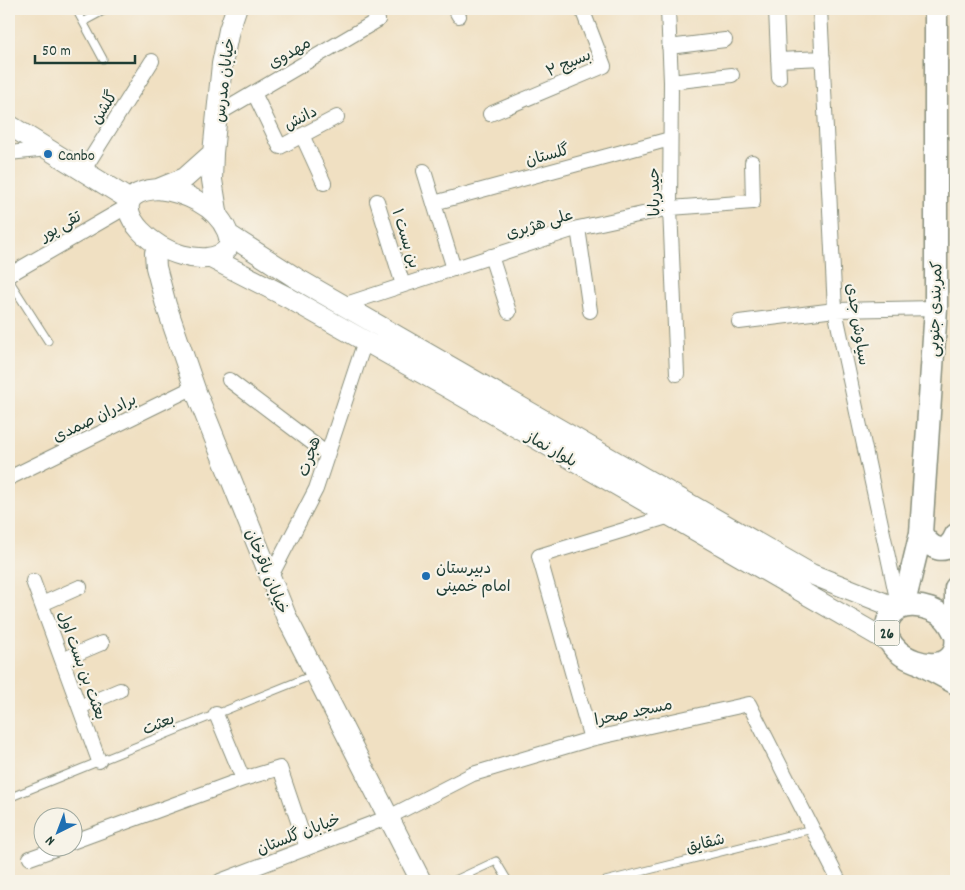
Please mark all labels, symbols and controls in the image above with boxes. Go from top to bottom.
scale bar [35,32,135,64]
street label: مهدوی [264,33,316,76]
street label: خیابان مدرس [209,37,242,124]
text: 50 m [42,41,71,63]
street label: بسیج ۲ [543,45,595,84]
street label: گلشن [86,87,124,130]
street label: دانش [280,101,322,137]
street label: گلستان [523,139,572,173]
place label: Canbo [58,145,95,168]
marker: Canbo [42,148,54,160]
street label: حیدربابا [644,167,667,217]
street label: علی هژبری [503,204,576,247]
street label: تقی پور [35,206,87,249]
street label: بن بست ۱ [385,206,425,271]
street label: کمربندی جنوبی [923,260,950,358]
street label: سیاوش جدی [839,282,874,367]
street label: برادران صمدی [49,389,141,449]
street label: بلوار نماز [519,425,581,474]
street label: هجرت [293,433,328,480]
street label: خیابان باقرخان [238,526,293,618]
place label: دبیرستان امام خمینی [436,558,511,599]
marker: دبیرستان امام خمینی [420,570,432,582]
street label: بعثت بن بست اول [50,608,111,724]
road number: 26 [874,620,900,646]
street label: مسجد صحرا [592,694,675,733]
street label: بعثت [139,708,179,742]
north arrow [32,808,82,858]
street label: خیابان گلستان [254,809,344,862]
street label: شقایق [684,828,728,860]
text: N [41,830,60,850]

